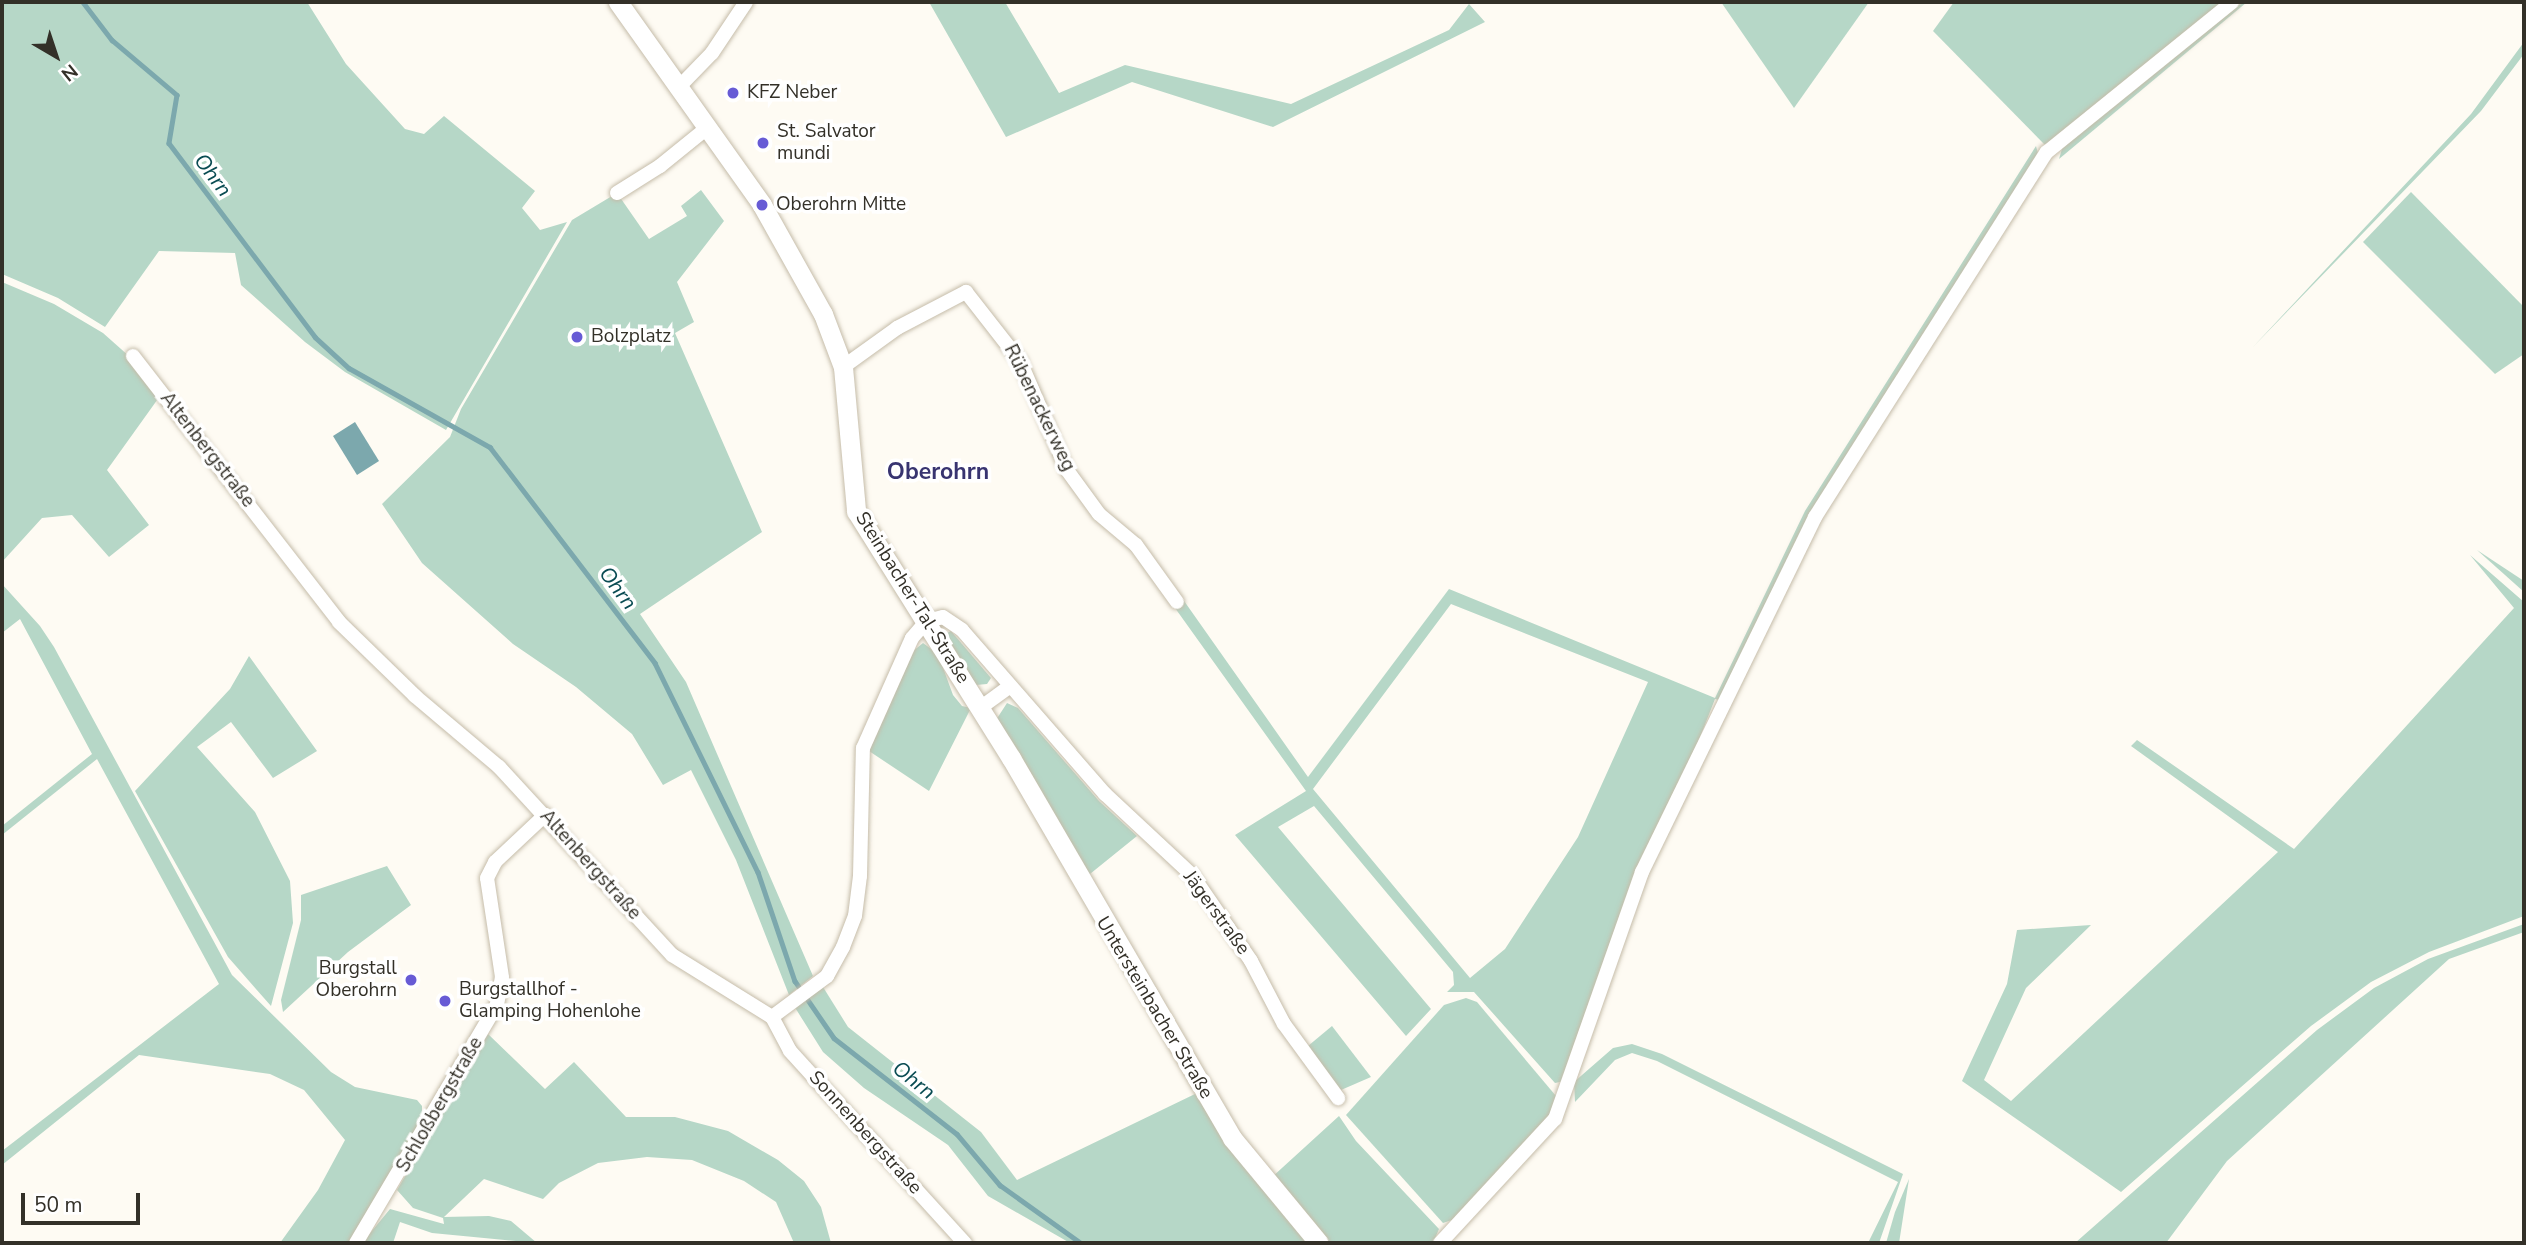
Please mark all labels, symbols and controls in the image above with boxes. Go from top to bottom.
north arrow [21,21,91,91]
text: N [56,58,83,87]
place label: KFZ Neber [747,82,837,104]
marker: KFZ Neber [725,85,741,101]
place label: St. Salvator mundi [777,121,876,165]
marker: St. Salvator mundi [755,135,771,151]
water label: Ohrn [189,148,237,202]
place label: Oberohrn Mitte [776,194,906,216]
marker: Oberohrn Mitte [754,197,770,213]
place label: Bolzplatz [591,326,671,348]
marker: Bolzplatz [569,329,585,345]
street label: Rübenackerweg [998,341,1080,475]
street label: Altenbergstraße [155,388,259,512]
district label: Oberohrn [887,458,989,486]
street label: Steinbacher-Tal-Straße [850,508,974,688]
water label: Ohrn [594,561,642,615]
street label: Altenbergstraße [535,805,645,925]
street label: Jägerstraße [1178,866,1254,960]
street label: Untersteinbacher Straße [1091,913,1217,1103]
place label: Burgstall Oberohrn [316,958,397,1002]
marker: Burgstall Oberohrn [403,972,419,988]
place label: Burgstallhof - Glamping Hohenlohe [459,979,641,1023]
marker: Burgstallhof - Glamping Hohenlohe [437,993,453,1009]
street label: Schloßbergstraße [392,1033,488,1177]
water label: Ohrn [888,1055,940,1105]
street label: Sonnenbergstraße [804,1067,926,1199]
scale bar [24,1178,144,1222]
text: 50 m [34,1191,83,1219]

